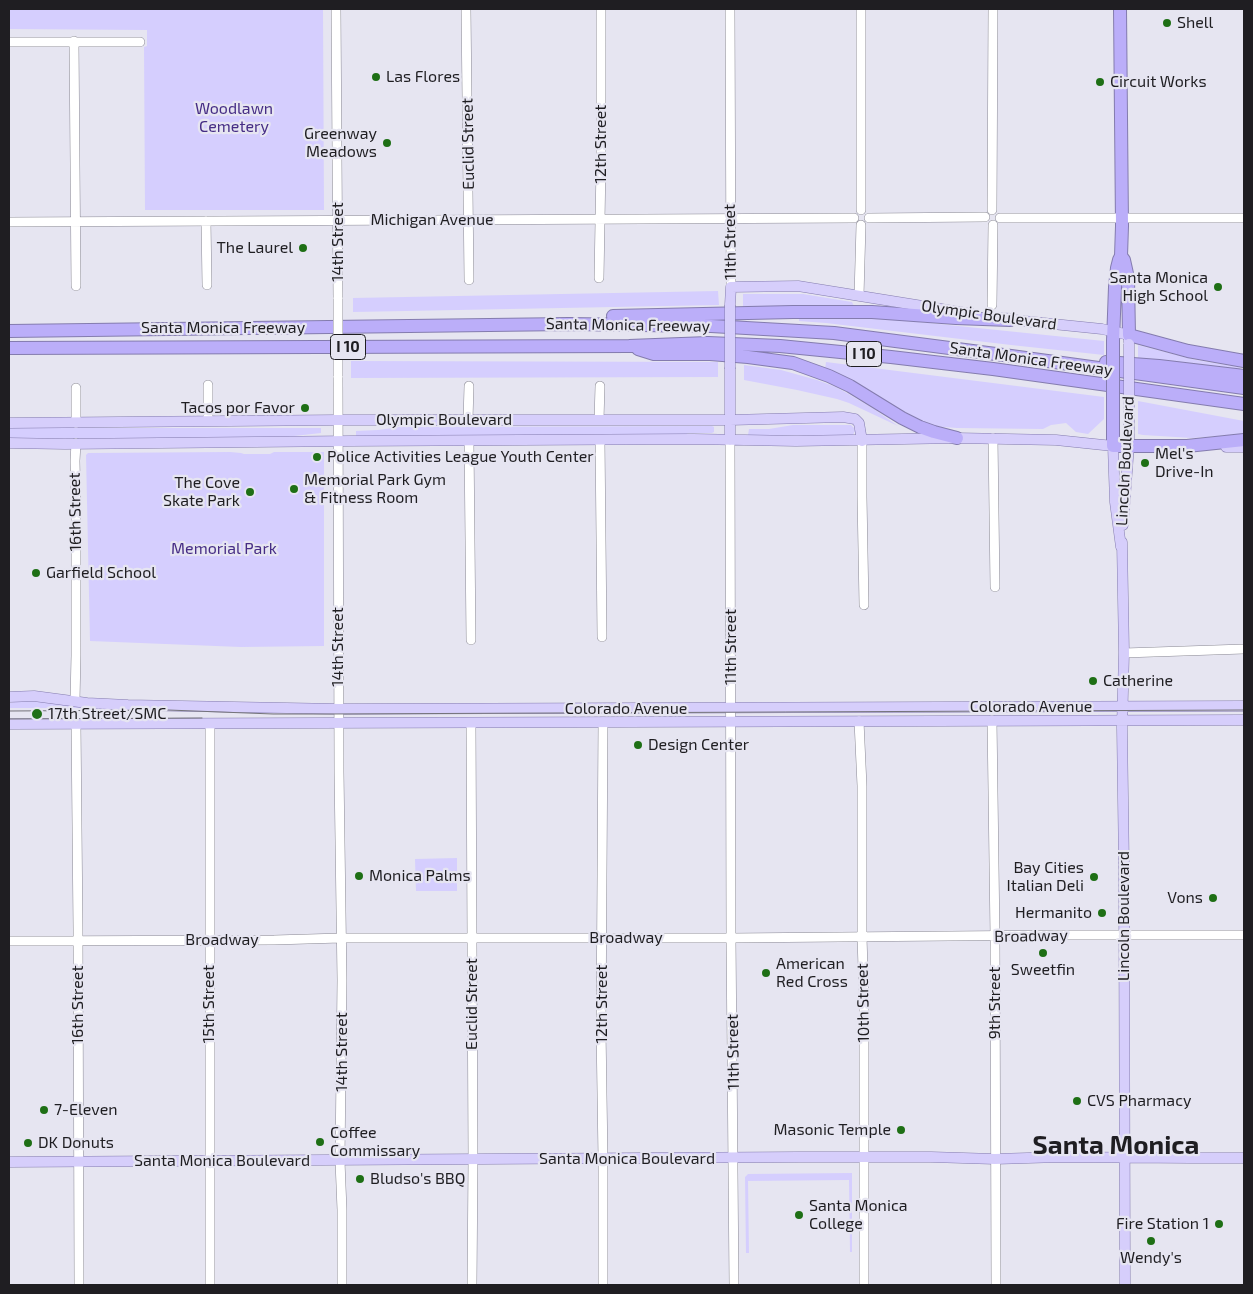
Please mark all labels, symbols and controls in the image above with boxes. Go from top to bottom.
place label: Shell [1177,13,1213,33]
marker: Shell [1161,17,1173,29]
place label: Las Flores [386,67,460,87]
marker: Las Flores [370,71,382,83]
place label: Circuit Works [1110,72,1207,92]
marker: Circuit Works [1094,76,1106,88]
street label: Euclid Street [458,98,478,190]
park label: Woodlawn Cemetery [195,99,273,137]
street label: 12th Street [591,105,611,183]
place label: Greenway Meadows [304,124,377,162]
marker: Greenway Meadows [381,137,393,149]
street label: 14th Street [328,202,348,282]
street label: 11th Street [720,204,740,280]
street label: Michigan Avenue [370,210,494,230]
place label: The Laurel [217,238,293,258]
marker: The Laurel [297,242,309,254]
place label: Santa Monica High School [1110,268,1208,306]
marker: Santa Monica High School [1212,281,1224,293]
street label: Olympic Boulevard [920,296,1058,334]
street label: Santa Monica Freeway [546,314,710,336]
street label: Santa Monica Freeway [141,318,305,338]
road number: I 10 [330,334,366,360]
street label: Santa Monica Freeway [948,338,1114,380]
road number: I 10 [846,342,882,366]
street label: Lincoln Boulevard [1112,396,1138,526]
place label: Tacos por Favor [181,398,295,418]
marker: Tacos por Favor [299,402,311,414]
street label: Olympic Boulevard [376,410,512,430]
place label: Mel's Drive-In [1155,444,1214,482]
place label: Police Activities League Youth Center [327,447,594,467]
marker: Police Activities League Youth Center [311,451,323,463]
marker: Mel's Drive-In [1139,457,1151,469]
place label: Memorial Park Gym & Fitness Room [304,470,446,508]
street label: 16th Street [65,472,85,552]
place label: The Cove Skate Park [163,473,240,511]
marker: Memorial Park Gym & Fitness Room [288,483,300,495]
marker: The Cove Skate Park [244,486,256,498]
park label: Memorial Park [171,539,277,559]
place label: Garfield School [46,563,156,583]
marker: Garfield School [30,567,42,579]
street label: 14th Street [328,607,348,687]
street label: 11th Street [721,609,741,685]
place label: Catherine [1103,671,1173,691]
marker: Catherine [1087,675,1099,687]
street label: Colorado Avenue [970,697,1092,717]
street label: Colorado Avenue [565,699,687,719]
place label: 17th Street/SMC [48,704,166,724]
marker: 17th Street/SMC [30,707,44,721]
place label: Design Center [648,735,749,755]
marker: Design Center [632,739,644,751]
street label: Lincoln Boulevard [1114,851,1134,981]
place label: Bay Cities Italian Deli [1007,858,1084,896]
place label: Monica Palms [369,866,471,886]
marker: Monica Palms [353,870,365,882]
marker: Bay Cities Italian Deli [1088,871,1100,883]
place label: Vons [1167,888,1203,908]
marker: Vons [1207,892,1219,904]
place label: Hermanito [1015,903,1092,923]
marker: Hermanito [1096,907,1108,919]
street label: Broadway [994,926,1068,946]
street label: Broadway [589,928,663,948]
street label: Broadway [185,930,259,950]
marker: Sweetfin [1037,947,1049,959]
place label: American Red Cross [776,954,848,992]
street label: Euclid Street [462,958,482,1050]
place label: Sweetfin [1011,960,1075,980]
street label: 10th Street [853,963,873,1043]
street label: 15th Street [199,965,219,1043]
street label: 12th Street [592,965,612,1043]
street label: 16th Street [68,966,88,1044]
marker: American Red Cross [760,967,772,979]
street label: 9th Street [985,967,1005,1039]
street label: 14th Street [332,1012,352,1092]
street label: 11th Street [723,1014,743,1090]
place label: CVS Pharmacy [1087,1091,1191,1111]
marker: CVS Pharmacy [1071,1095,1083,1107]
place label: 7-Eleven [54,1100,118,1120]
marker: 7-Eleven [38,1104,50,1116]
place label: Masonic Temple [774,1120,891,1140]
place label: Coffee Commissary [330,1123,420,1161]
marker: Masonic Temple [895,1124,907,1136]
district label: Santa Monica [1033,1129,1199,1161]
place label: DK Donuts [38,1133,114,1153]
marker: Coffee Commissary [314,1136,326,1148]
marker: DK Donuts [22,1137,34,1149]
street label: Santa Monica Boulevard [539,1149,715,1169]
street label: Santa Monica Boulevard [134,1151,310,1171]
place label: Bludso's BBQ [370,1169,465,1189]
marker: Bludso's BBQ [354,1173,366,1185]
place label: Santa Monica College [809,1196,907,1234]
marker: Santa Monica College [793,1209,805,1221]
place label: Fire Station 1 [1116,1214,1209,1234]
marker: Fire Station 1 [1213,1218,1225,1230]
marker: Wendy's [1145,1235,1157,1247]
place label: Wendy's [1120,1248,1182,1268]

